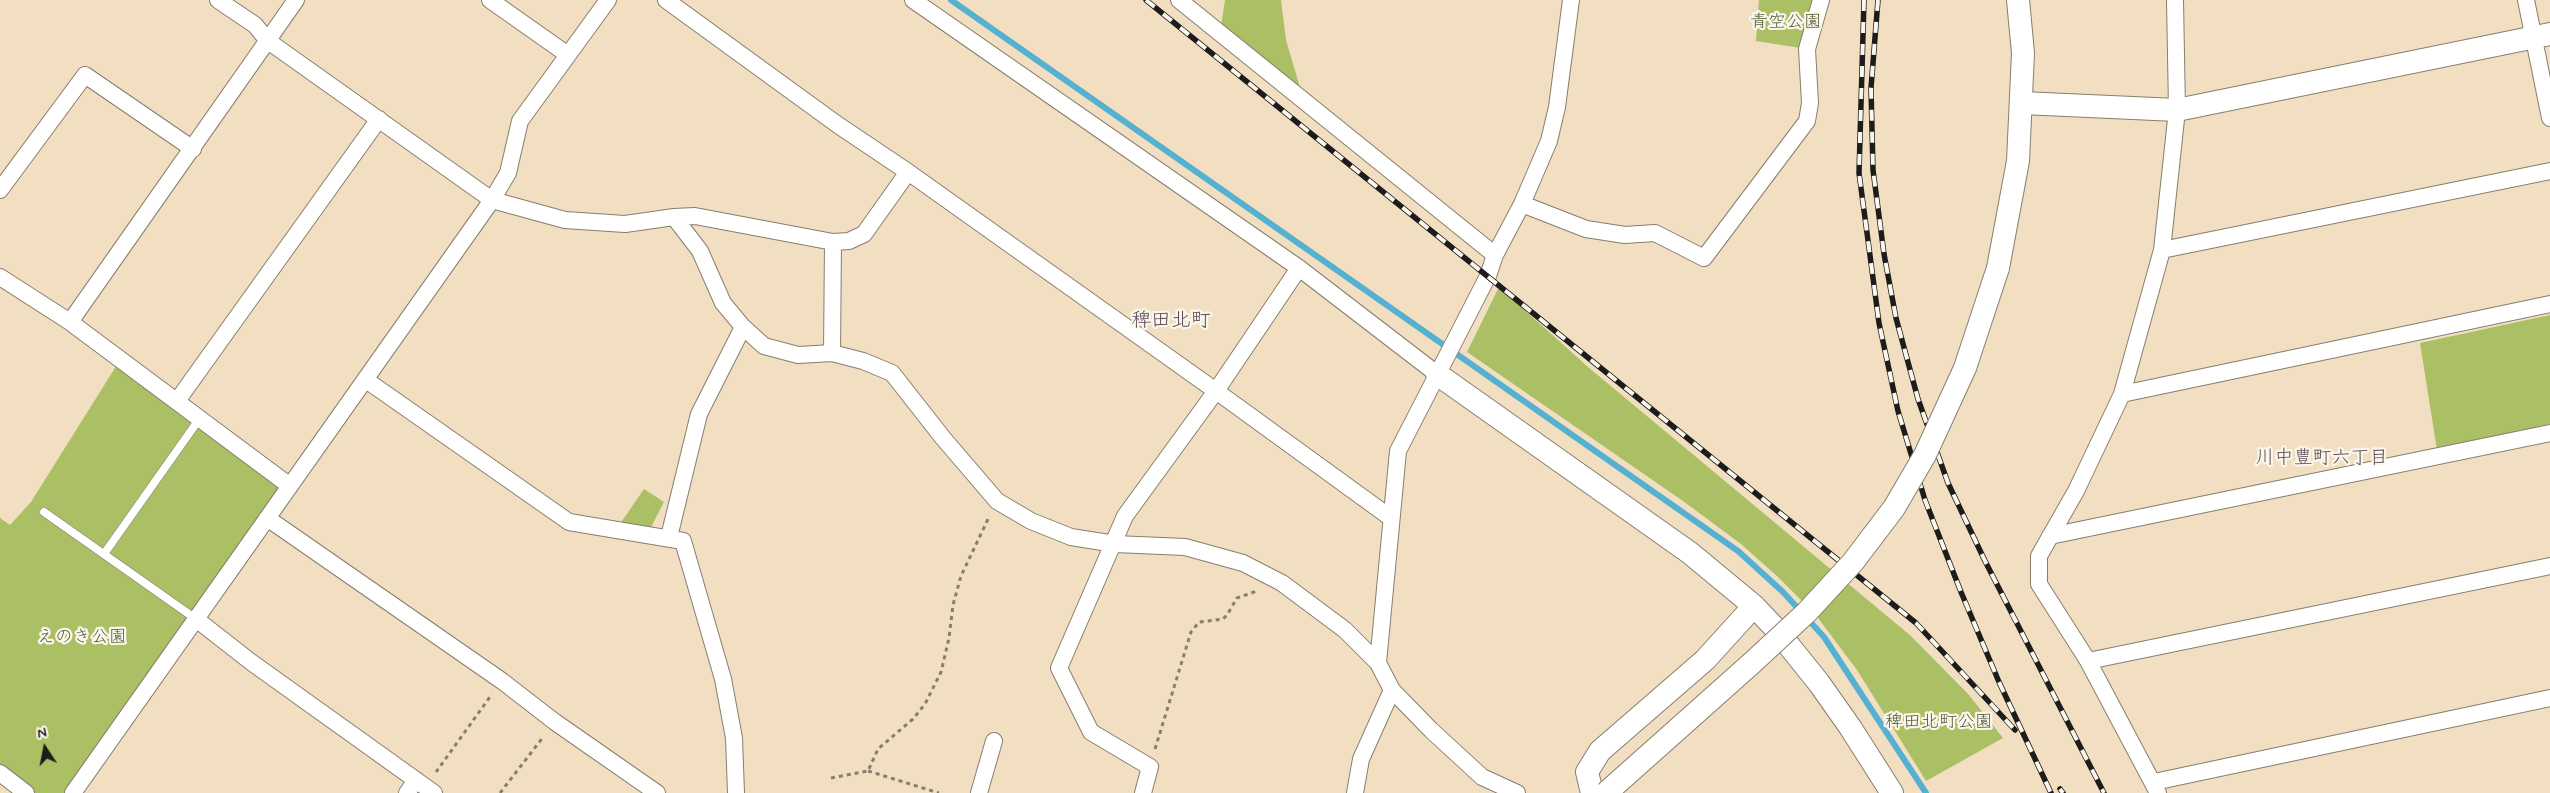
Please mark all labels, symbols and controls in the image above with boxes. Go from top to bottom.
park label: 青空公園 [1750,12,1822,34]
district label: 稗田北町 [1131,310,1211,334]
district label: 川中豊町六丁目 [2256,448,2388,470]
park label: えのき公園 [37,627,127,649]
park label: 稗田北町公園 [1885,712,1993,734]
north arrow [20,723,70,773]
text: N [36,724,48,743]

